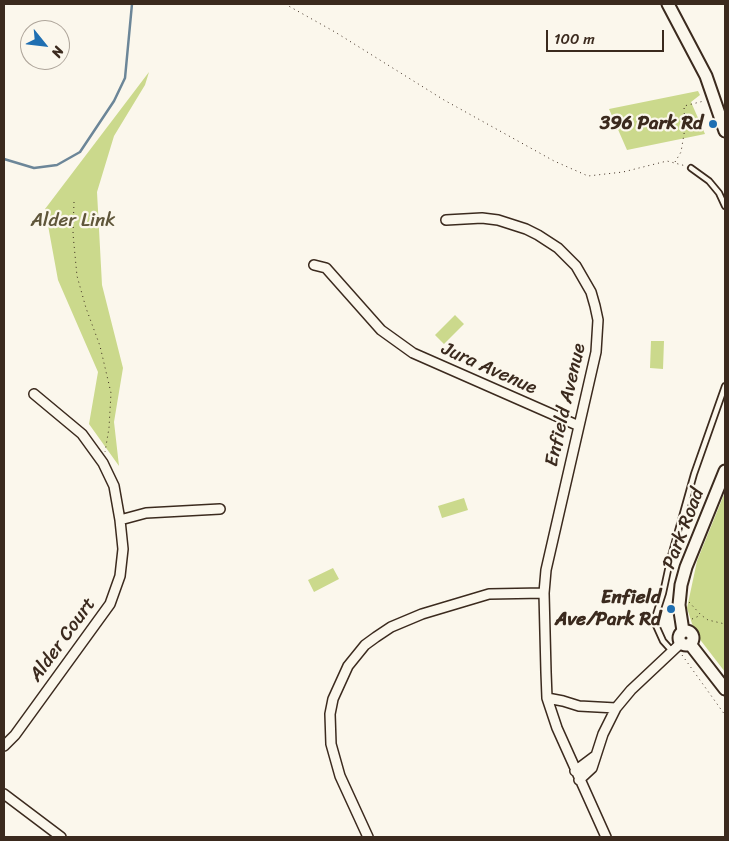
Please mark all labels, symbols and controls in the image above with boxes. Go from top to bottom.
north arrow [20,20,70,70]
scale bar [549,20,666,52]
text: 100 m [554,26,595,52]
text: N [44,42,71,62]
place label: 396 Park Rd [600,113,703,135]
marker: 396 Park Rd [707,118,719,130]
park label: Alder Link [31,210,115,232]
street label: Jura Avenue [438,338,540,400]
street label: Enfield Avenue [541,341,591,469]
street label: Park Road [658,485,710,573]
place label: Enfield Ave/Park Rd [555,587,661,631]
street label: Alder Court [25,594,101,686]
marker: Enfield Ave/Park Rd [665,603,677,615]

